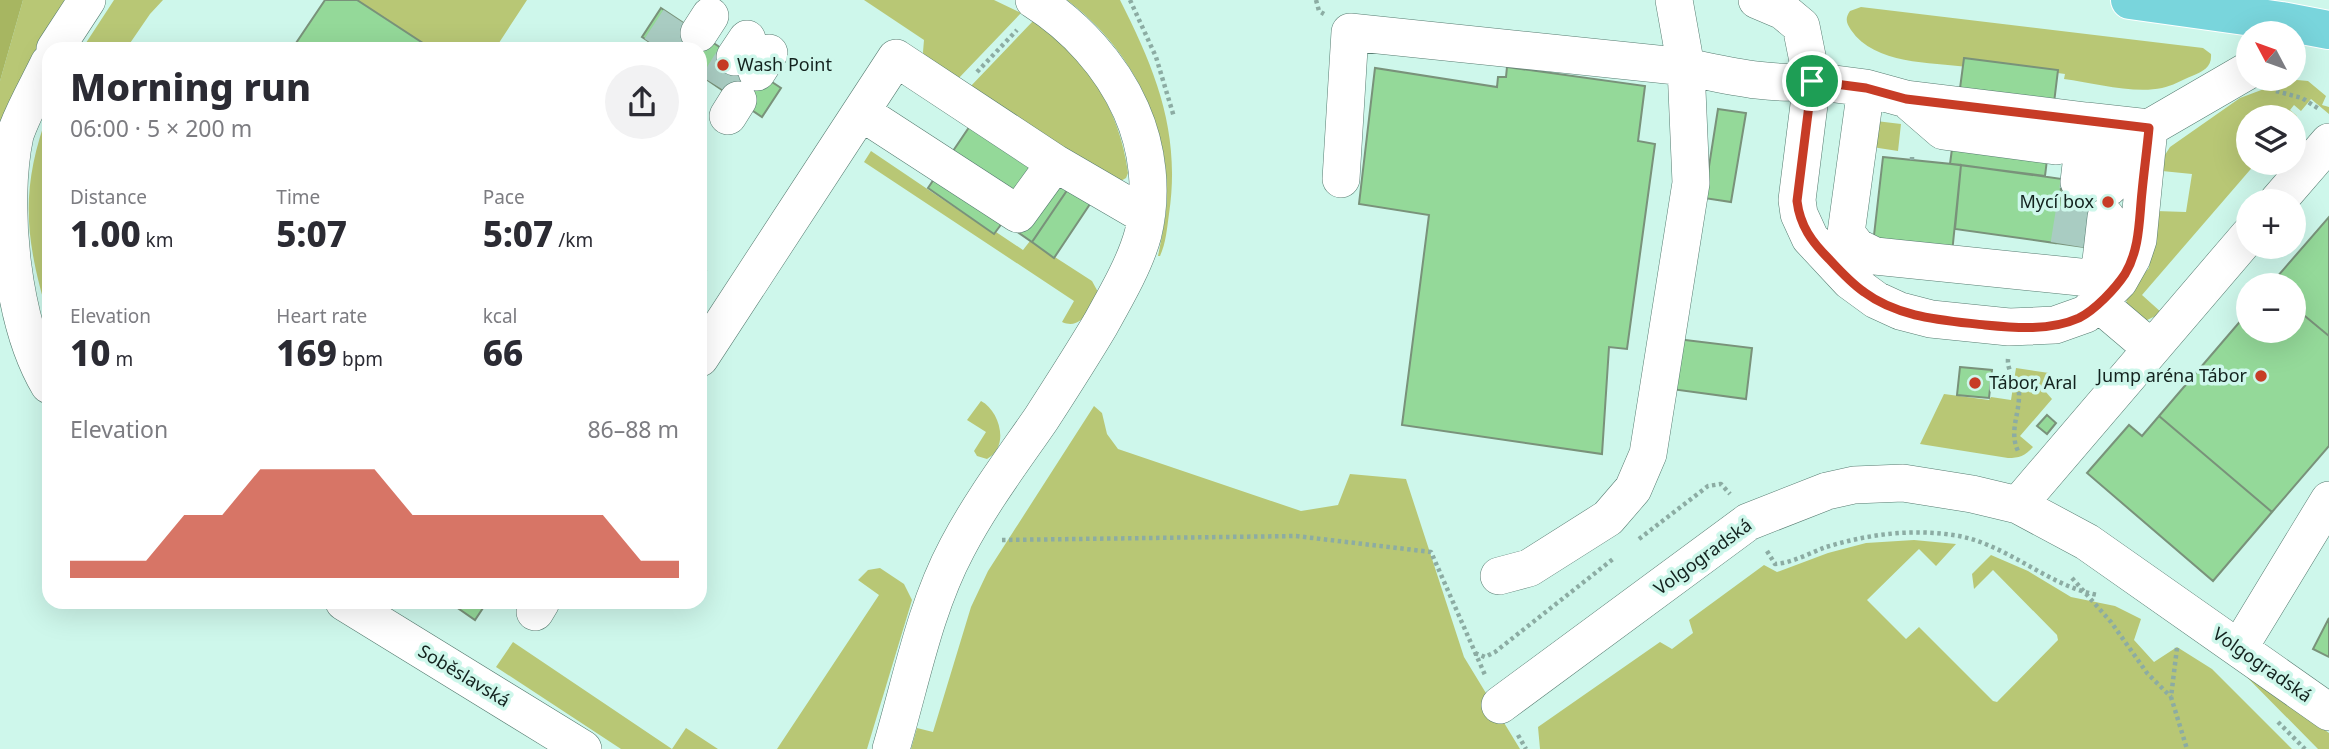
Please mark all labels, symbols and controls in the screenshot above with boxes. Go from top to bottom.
north arrow [2236,21,2306,91]
map controls [2236,21,2306,343]
pin [1782,51,1842,111]
place label: Wash Point [737,52,832,76]
marker: Wash Point [715,57,731,73]
text: Morning run [70,60,311,112]
icon: arrive [1793,62,1831,100]
button: share [605,65,679,139]
button: layers [2236,105,2306,175]
text: 06:00 · 5 × 200 m [70,112,252,144]
text: Distance [70,184,147,210]
text: Time [276,184,320,210]
text: Pace [483,184,525,210]
place label: Mycí box [2019,189,2094,213]
button: + [2236,189,2306,259]
marker: Mycí box [2100,194,2116,210]
text: 1.00 [70,210,141,257]
text: 5:07 [276,210,347,257]
text: 5:07 [483,210,553,257]
text: km [141,227,174,253]
text: /km [553,227,593,253]
button: − [2236,273,2306,343]
text: Elevation [70,303,151,329]
text: Heart rate [276,303,367,329]
text: kcal [483,303,517,329]
text: 10 [70,329,110,376]
text: 169 [276,329,337,376]
text: 66 [483,329,523,376]
text: m [110,346,133,372]
text: bpm [337,346,383,372]
place label: Jump aréna Tábor [2095,363,2248,387]
marker: Jump aréna Tábor [2253,368,2269,384]
place label: Tábor, Aral [1989,370,2077,394]
marker: Tábor, Aral [1967,375,1983,391]
text: Elevation [70,413,168,445]
text: 86–88 m [587,413,679,445]
street label: Volgogradská [1649,513,1756,600]
street label: Volgogradská [2208,621,2317,707]
street label: Soběslavská [414,638,515,712]

